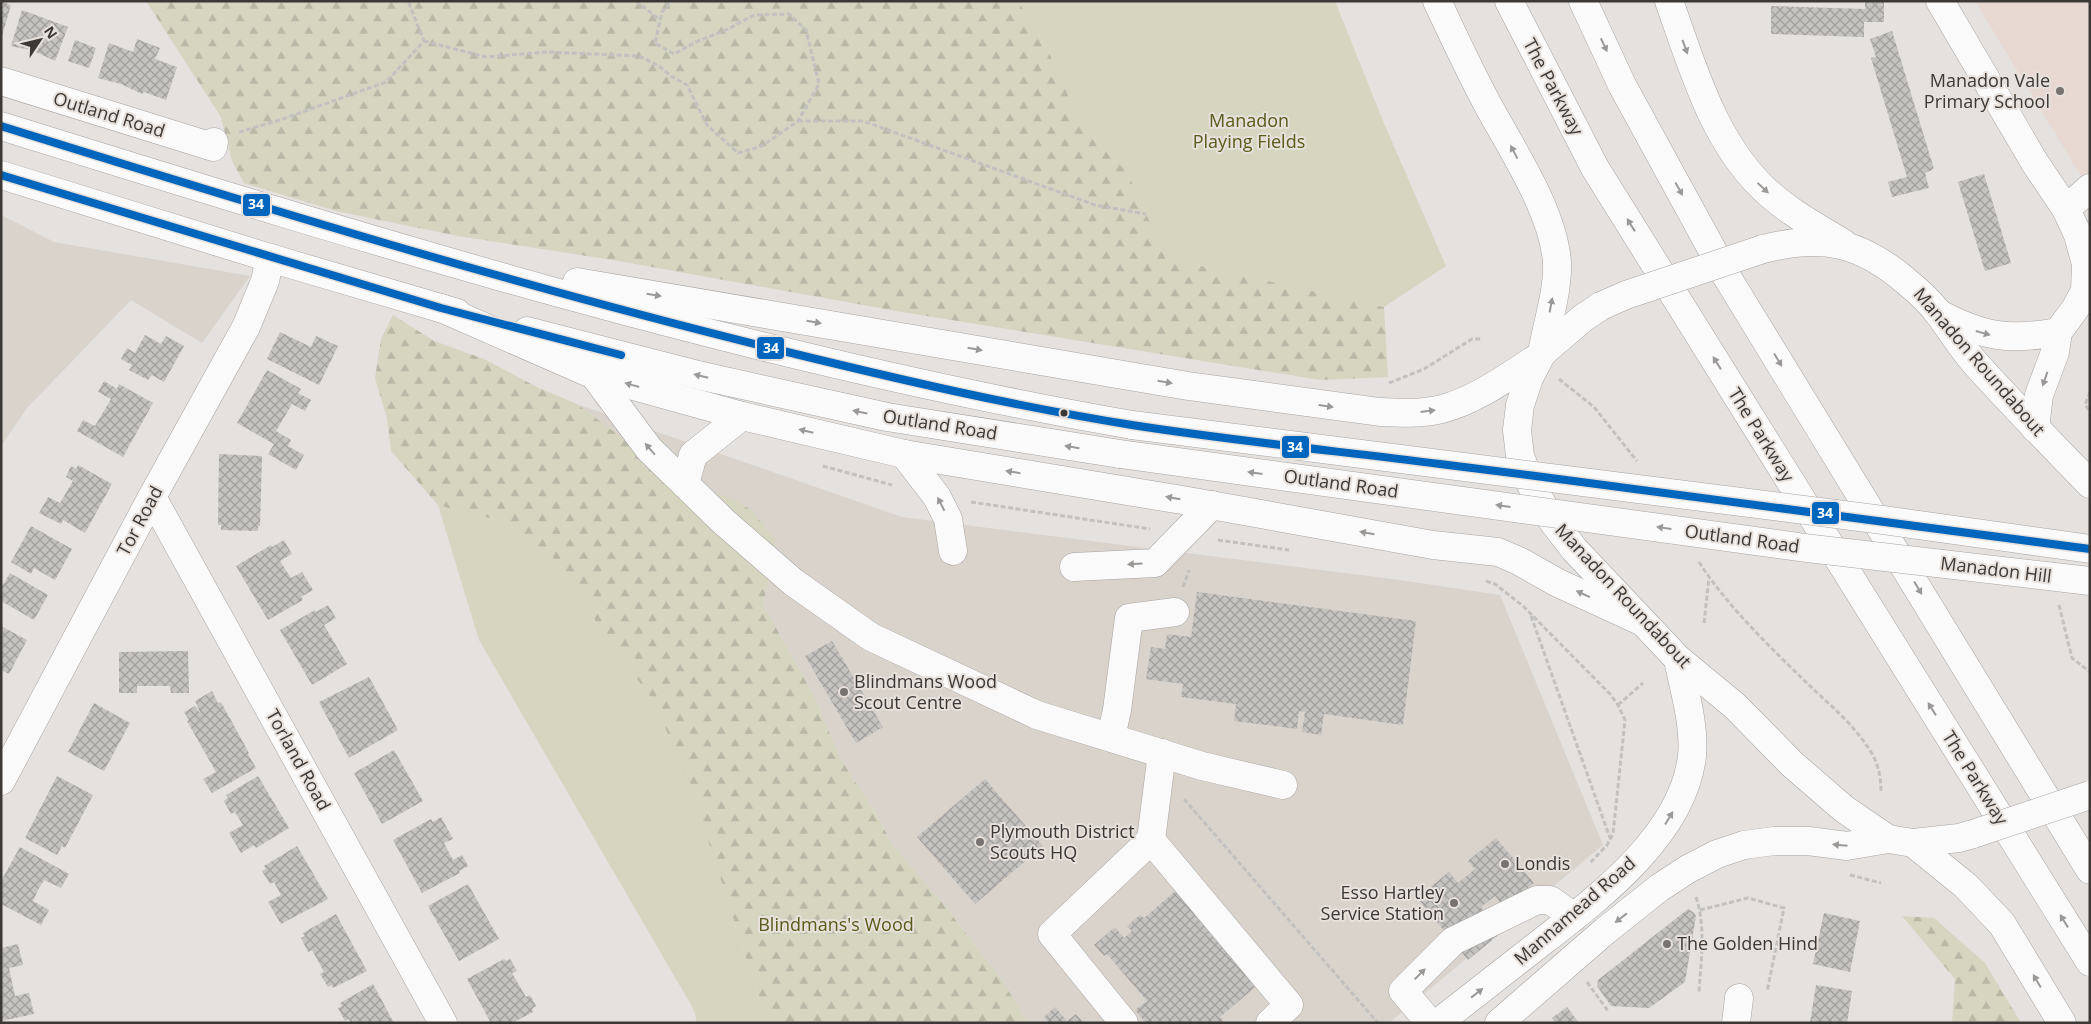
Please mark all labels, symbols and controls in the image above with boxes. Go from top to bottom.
north arrow [15,15,65,65]
text: N [40,22,62,42]
street label: The Parkway [1518,34,1590,140]
one-way arrow [1600,38,1608,52]
one-way arrow [1681,40,1689,55]
place label: Manadon Vale Primary School [1924,68,2050,113]
marker: Manadon Vale Primary School [2054,85,2066,97]
street label: Outland Road [50,86,168,142]
park label: Manadon Playing Fields [1193,108,1305,153]
one-way arrow [1509,145,1518,159]
one-way arrow [1675,182,1683,196]
one-way arrow [1757,182,1769,194]
line badge: 34 [242,193,271,217]
text: 34 [248,194,264,213]
one-way arrow [1626,218,1635,231]
street label: Manadon Roundabout [1909,282,2051,441]
one-way arrow [647,291,663,299]
one-way arrow [1547,297,1555,313]
one-way arrow [807,318,823,326]
one-way arrow [1975,329,1990,337]
line badge: 34 [756,336,785,360]
text: 34 [763,338,779,357]
one-way arrow [967,345,983,353]
one-way arrow [1774,353,1783,367]
one-way arrow [1712,356,1721,369]
one-way arrow [2041,371,2048,386]
one-way arrow [694,372,709,380]
one-way arrow [1157,379,1173,387]
one-way arrow [624,381,639,389]
street label: The Parkway [1723,383,1801,487]
one-way arrow [1318,402,1334,410]
street label: Outland Road [881,403,999,445]
one-way arrow [852,407,868,415]
one-way arrow [1421,407,1437,415]
unlabelled marker [1059,408,1069,418]
one-way arrow [798,427,813,435]
line badge: 34 [1281,435,1310,459]
text: 34 [1287,437,1303,456]
one-way arrow [1064,442,1080,450]
one-way arrow [645,443,656,456]
street label: Outland Road [1282,463,1400,503]
one-way arrow [1004,467,1020,475]
one-way arrow [1247,468,1263,476]
street label: Tor Road [111,481,167,560]
one-way arrow [1164,494,1180,502]
one-way arrow [937,497,945,511]
line badge: 34 [1811,501,1840,525]
one-way arrow [1495,502,1511,510]
text: 34 [1817,503,1833,522]
street label: Manadon Roundabout [1550,518,1697,673]
street label: Outland Road [1683,518,1801,558]
one-way arrow [1656,524,1672,532]
one-way arrow [1359,529,1375,537]
street label: Manadon Hill [1939,550,2053,588]
one-way arrow [1127,560,1143,568]
one-way arrow [1913,582,1922,595]
one-way arrow [1576,590,1590,598]
place label: Blindmans Wood Scout Centre [854,669,997,714]
marker: Blindmans Wood Scout Centre [838,686,850,698]
one-way arrow [1927,702,1937,715]
street label: Torland Road [261,705,337,814]
street label: The Parkway [1937,726,2015,830]
one-way arrow [1664,811,1673,824]
place label: Plymouth District Scouts HQ [990,819,1135,864]
marker: Plymouth District Scouts HQ [974,836,986,848]
one-way arrow [1832,841,1848,849]
street label: Mannamead Road [1508,851,1640,970]
place label: Londis [1515,851,1570,875]
marker: Londis [1499,858,1511,870]
place label: Esso Hartley Service Station [1321,880,1445,925]
marker: Esso Hartley Service Station [1448,897,1460,909]
park label: Blindmans's Wood [758,912,914,936]
one-way arrow [1614,913,1627,924]
one-way arrow [2059,915,2069,928]
place label: The Golden Hind [1677,931,1818,955]
marker: The Golden Hind [1661,938,1673,950]
one-way arrow [1414,968,1426,980]
one-way arrow [2032,975,2041,988]
one-way arrow [1470,987,1483,998]

